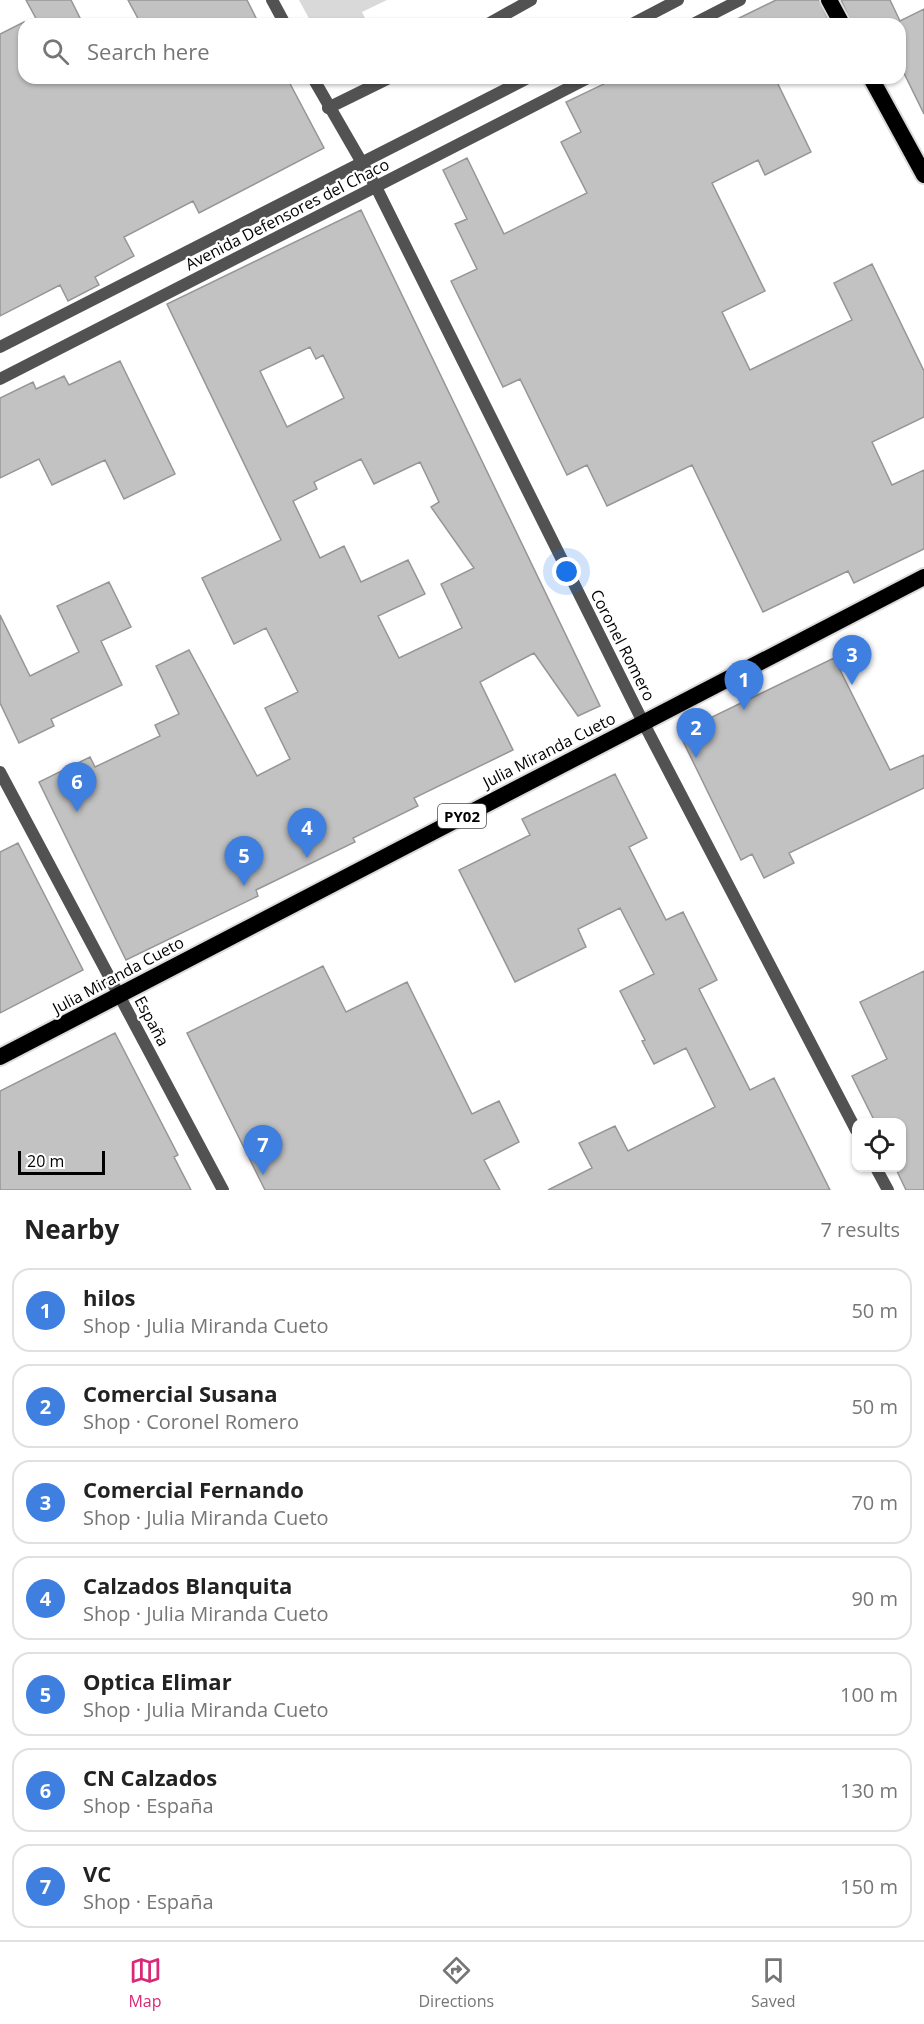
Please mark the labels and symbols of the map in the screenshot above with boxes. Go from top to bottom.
street label: Avenida Defensores del Chaco [181,153,393,275]
your location [552,557,581,586]
street label: Coronel Romero [585,586,661,704]
pin: 3 [832,636,872,685]
pin: 1 [724,660,764,710]
street label: Julia Miranda Cueto [477,707,619,794]
pin: 2 [676,708,716,758]
pin: 6 [58,762,97,812]
road number: PY02 [438,804,486,828]
pin: 4 [288,808,326,858]
pin: 5 [224,836,264,886]
street label: Julia Miranda Cueto [47,931,188,1020]
street label: España [130,992,174,1050]
pin: 7 [244,1126,282,1175]
scale bar [18,1148,105,1176]

